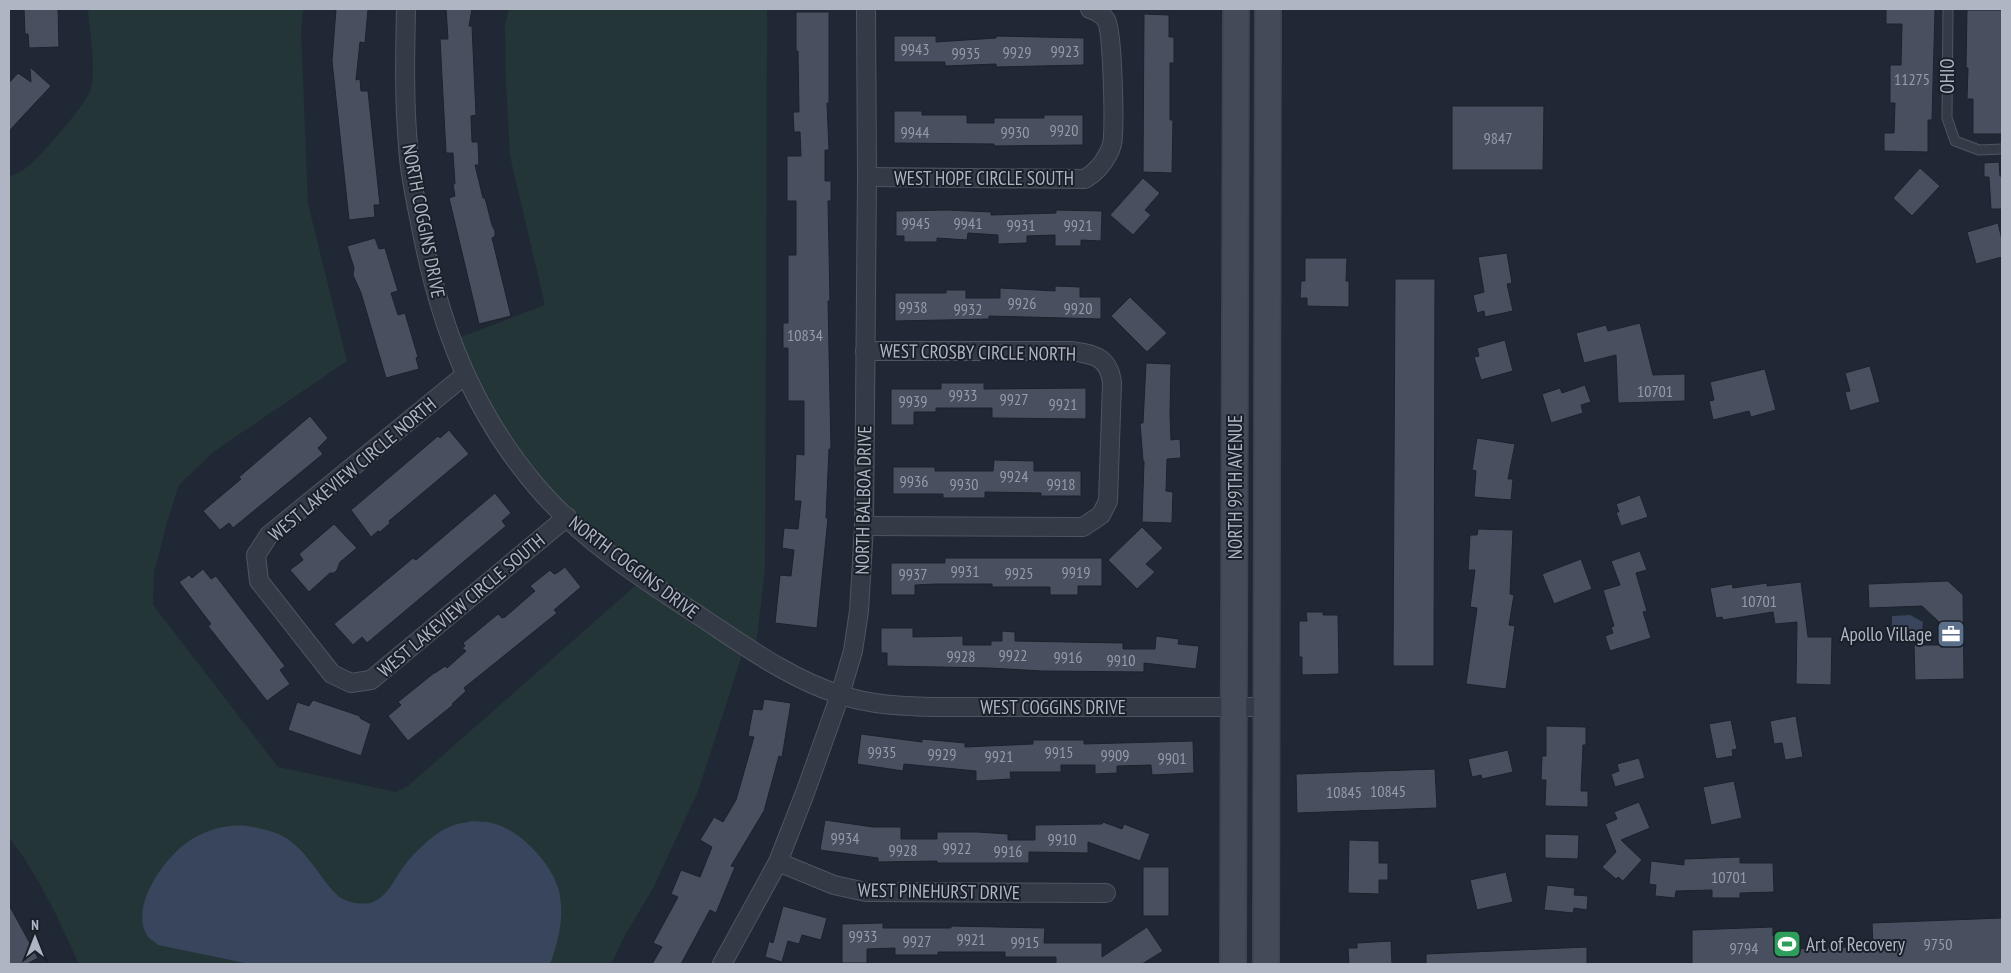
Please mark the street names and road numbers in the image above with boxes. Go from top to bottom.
street label: OHIO [1935,58,1959,94]
street label: NORTH COGGINS DRIVE [397,142,451,300]
street label: WEST HOPE CIRCLE SOUTH [894,166,1074,190]
street label: WEST CROSBY CIRCLE NORTH [880,338,1076,366]
street label: WEST LAKEVIEW CIRCLE NORTH [263,392,441,546]
street label: NORTH 99TH AVENUE [1223,415,1247,559]
street label: NORTH BALBOA DRIVE [850,425,876,575]
street label: NORTH COGGINS DRIVE [564,510,704,624]
street label: WEST LAKEVIEW CIRCLE SOUTH [373,528,549,682]
street label: WEST COGGINS DRIVE [980,695,1126,719]
street label: WEST PINEHURST DRIVE [858,878,1020,904]

